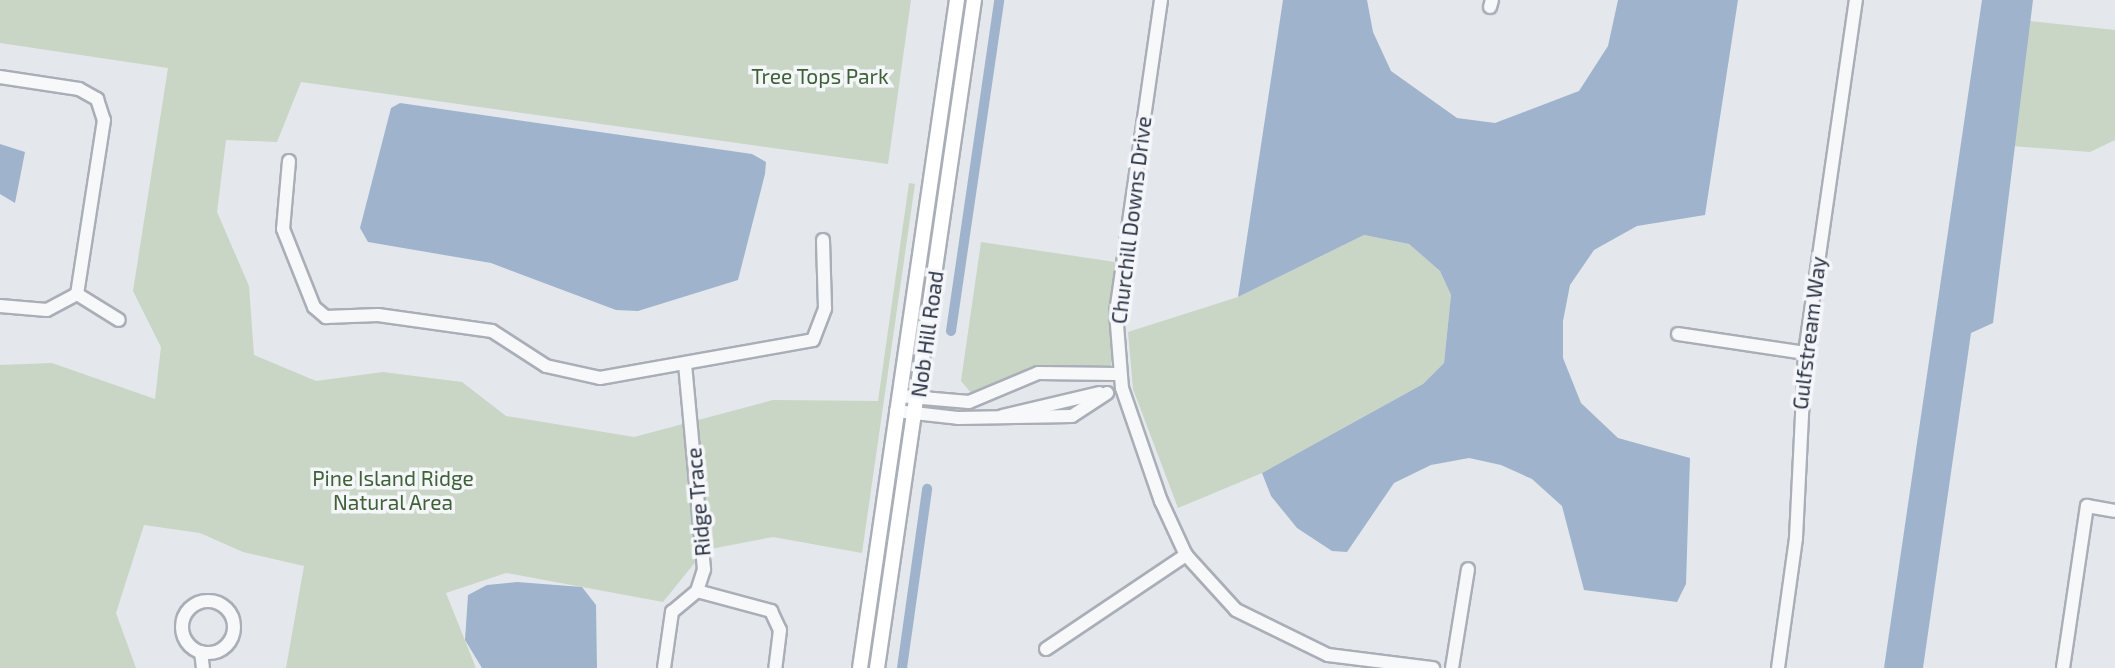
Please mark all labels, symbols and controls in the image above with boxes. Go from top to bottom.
park label: Tree Tops Park [751,63,889,89]
street label: Churchill Downs Drive [1106,114,1156,326]
street label: Gulfstream Way [1787,255,1831,411]
street label: Nob Hill Road [906,269,948,399]
street label: Ridge Trace [681,446,715,558]
park label: Pine Island Ridge Natural Area [312,465,474,515]

